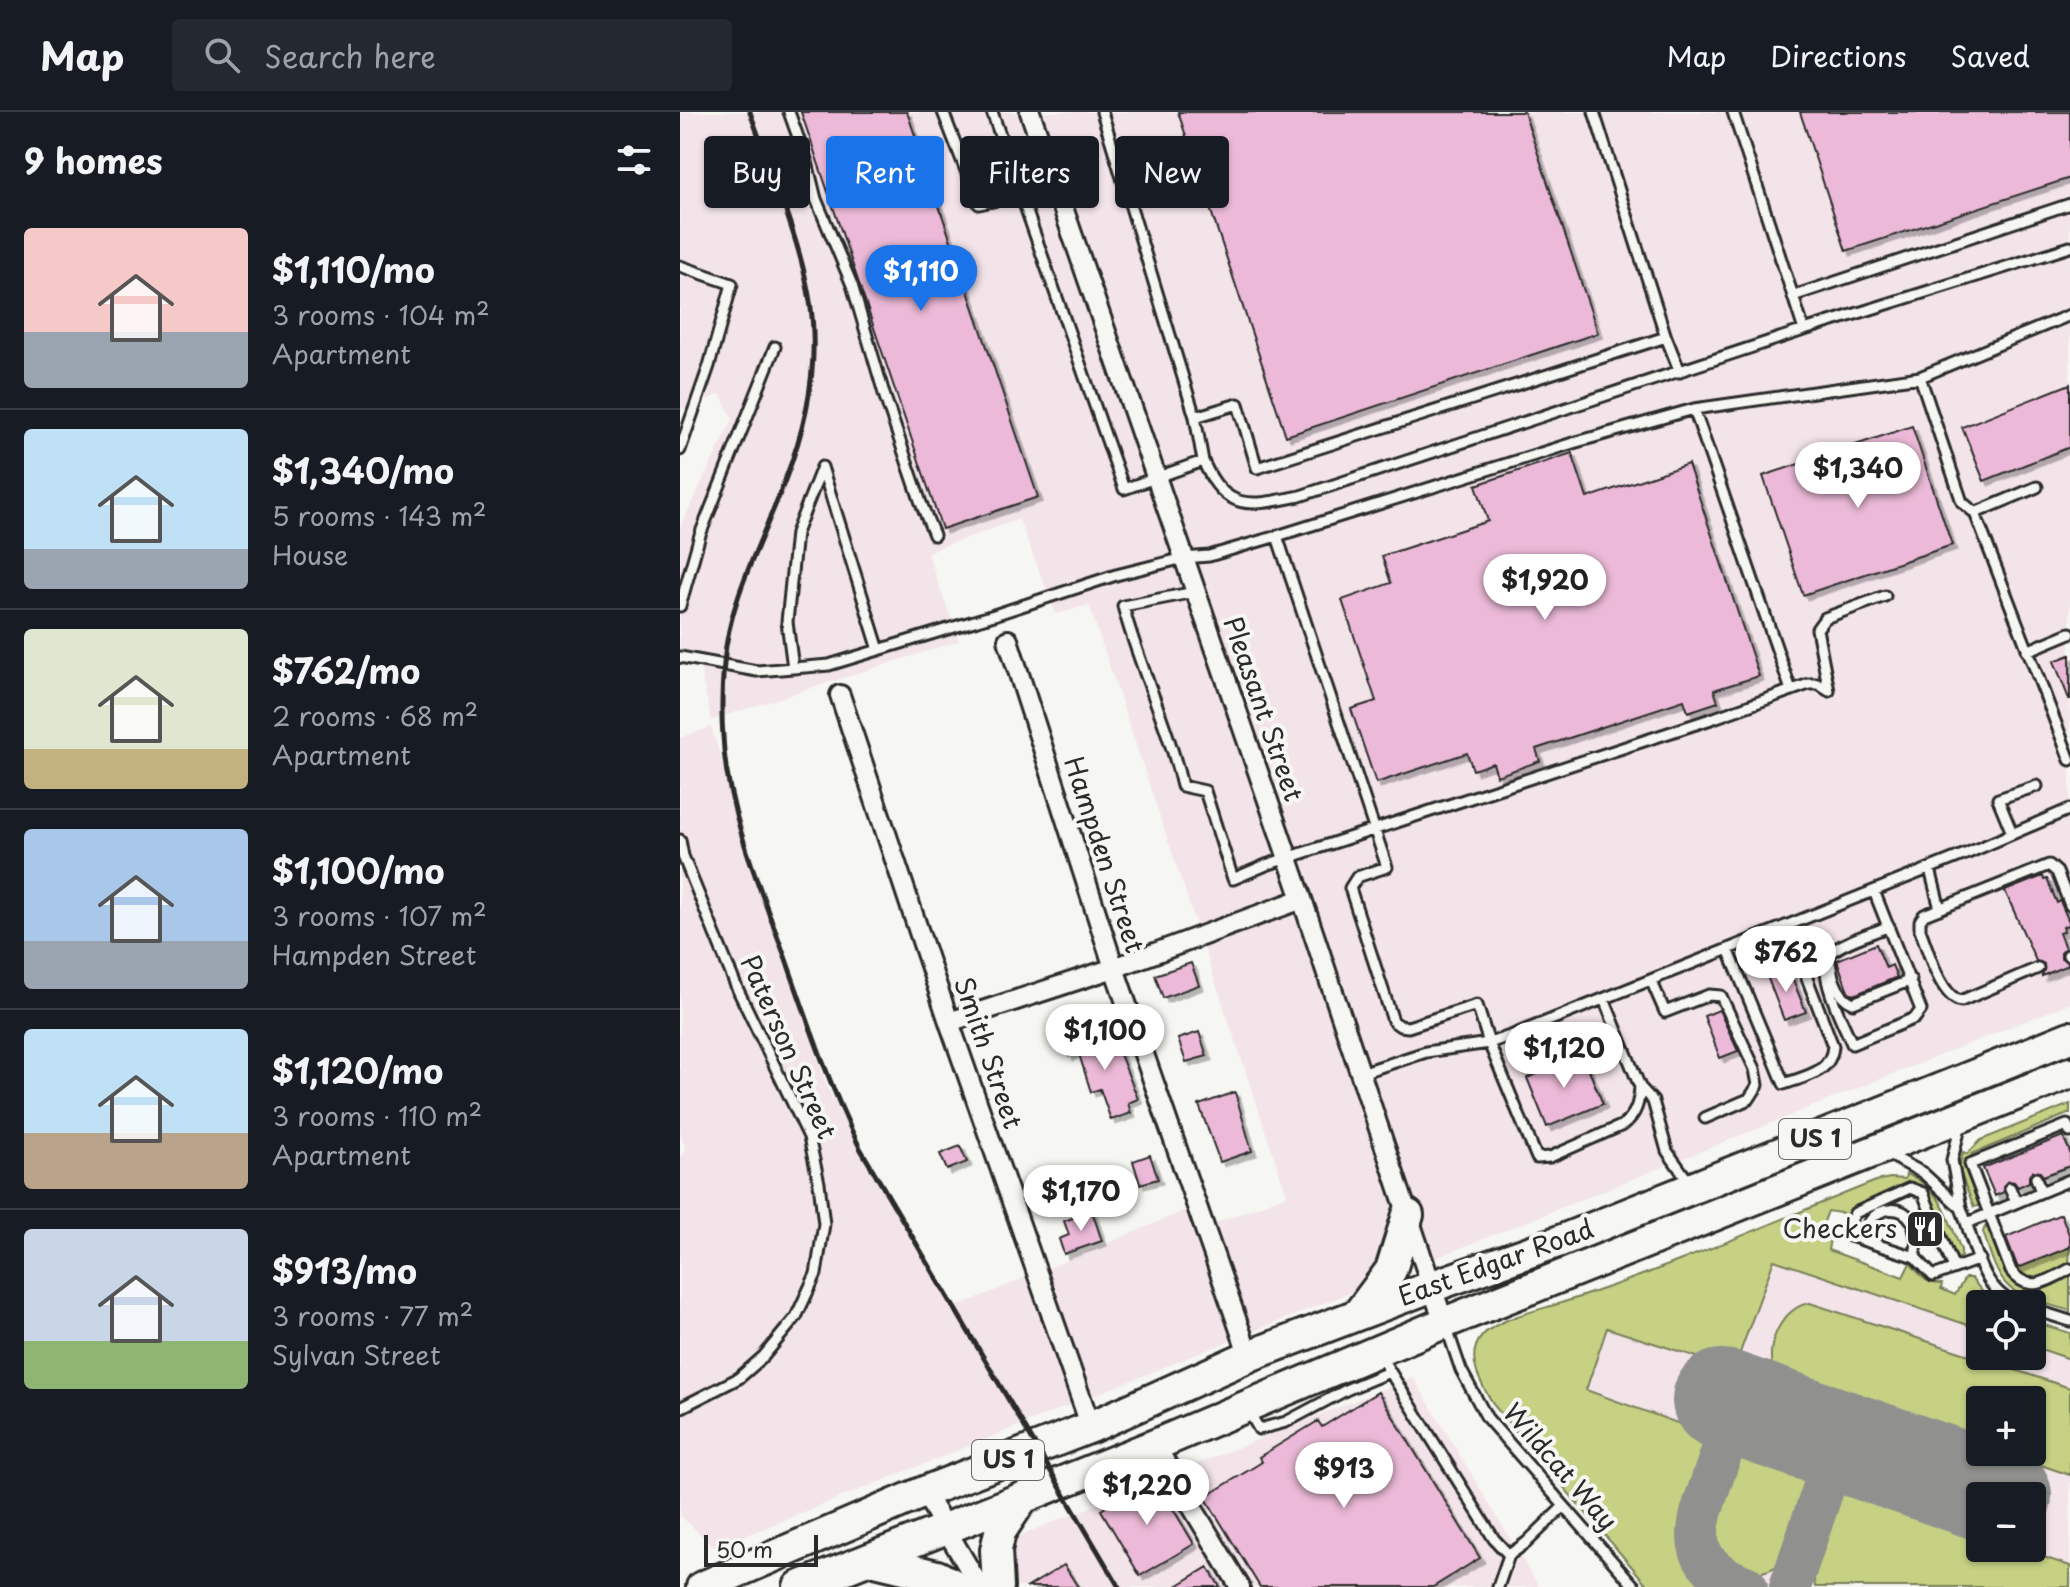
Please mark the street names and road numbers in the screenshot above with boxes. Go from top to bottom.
street label: Pleasant Street [1215,611,1314,806]
street label: Hampden Street [1055,751,1156,958]
street label: Paterson Street [731,948,847,1145]
street label: Smith Street [945,971,1034,1134]
road number: US 1 [1779,1119,1851,1159]
street label: East Edgar Road [1392,1208,1599,1315]
street label: Wildcat Way [1495,1394,1628,1538]
road number: US 1 [972,1440,1044,1480]

